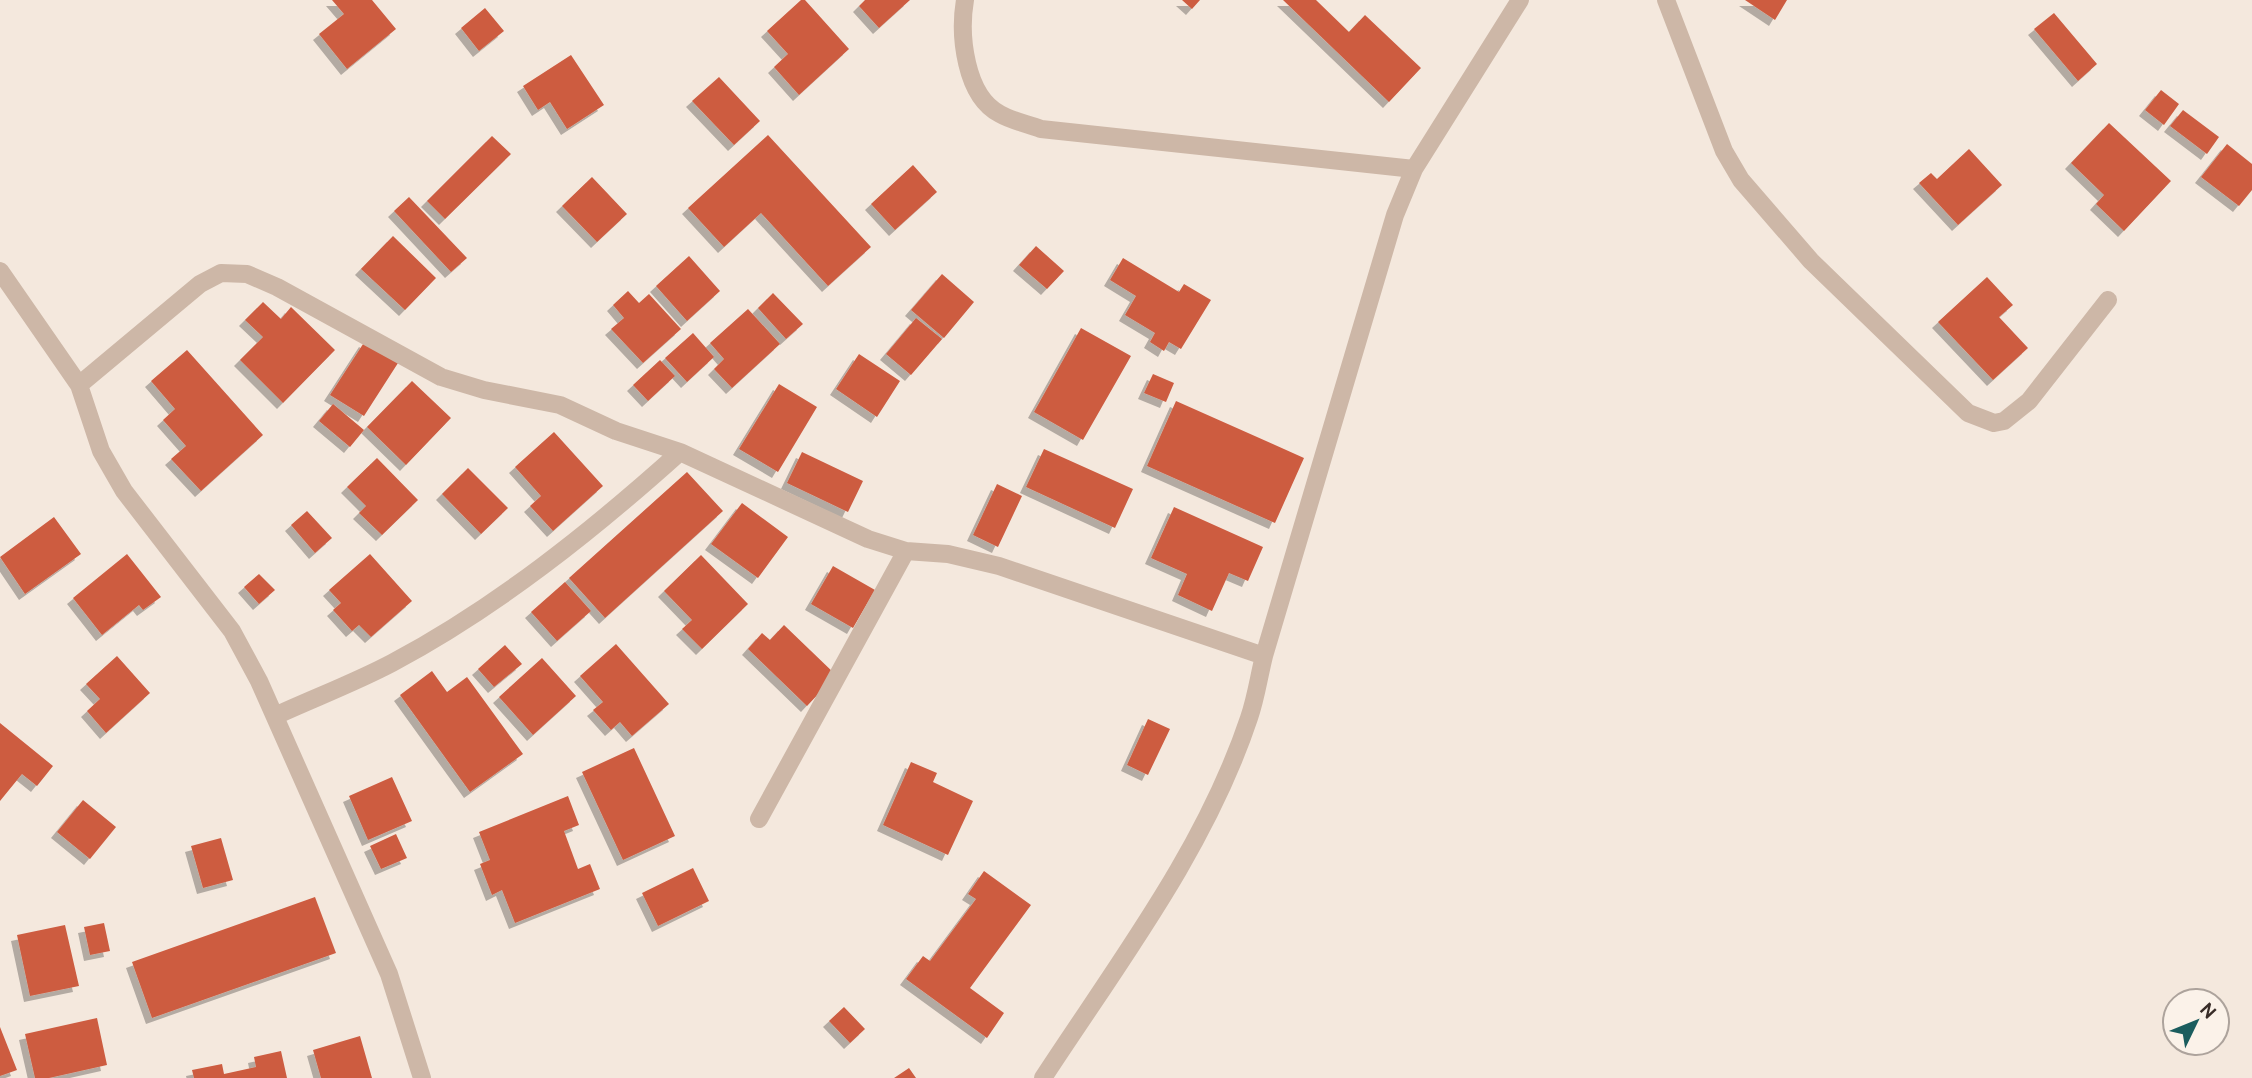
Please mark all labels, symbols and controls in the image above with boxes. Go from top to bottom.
north arrow [2161,987,2231,1057]
text: N [2195,998,2221,1024]

